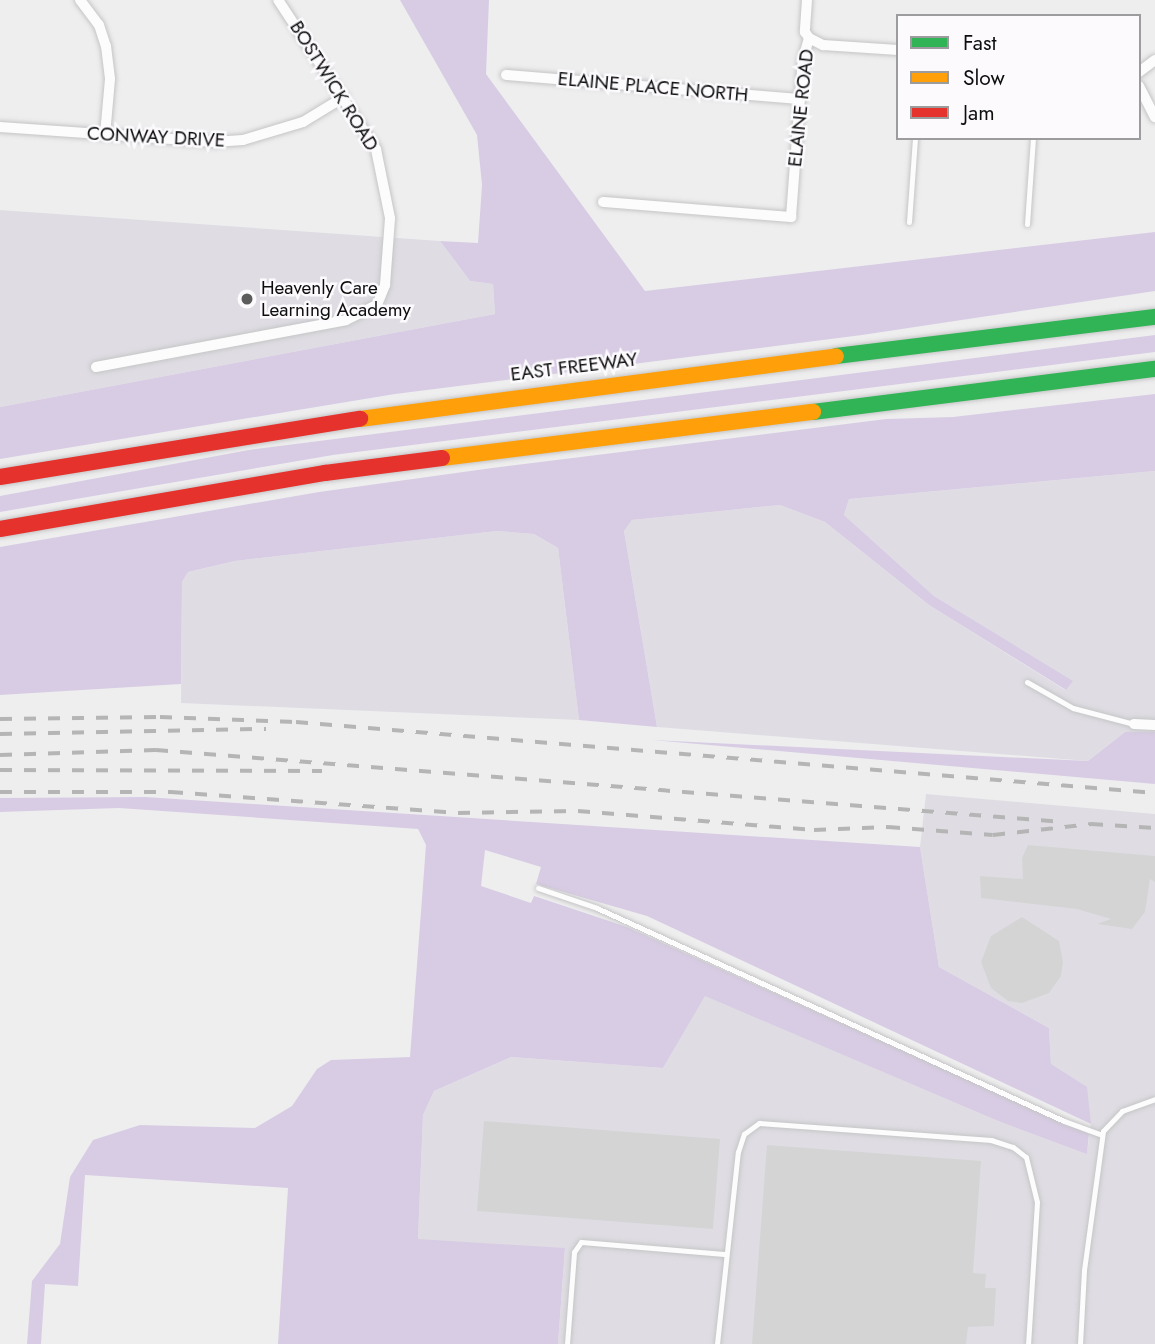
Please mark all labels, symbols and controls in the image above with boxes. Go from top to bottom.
legend [896,14,1141,140]
street label: BOSTWICK ROAD [285,17,383,155]
text: Fast [963,28,996,58]
street label: ELAINE ROAD [783,48,819,168]
text: Slow [963,63,1005,93]
street label: ELAINE PLACE NORTH [557,67,749,107]
text: Jam [963,98,995,128]
street label: CONWAY DRIVE [86,122,226,152]
place label: Heavenly Care Learning Academy [261,277,411,321]
marker: Heavenly Care Learning Academy [239,291,255,307]
street label: EAST FREEWAY [509,348,639,386]

